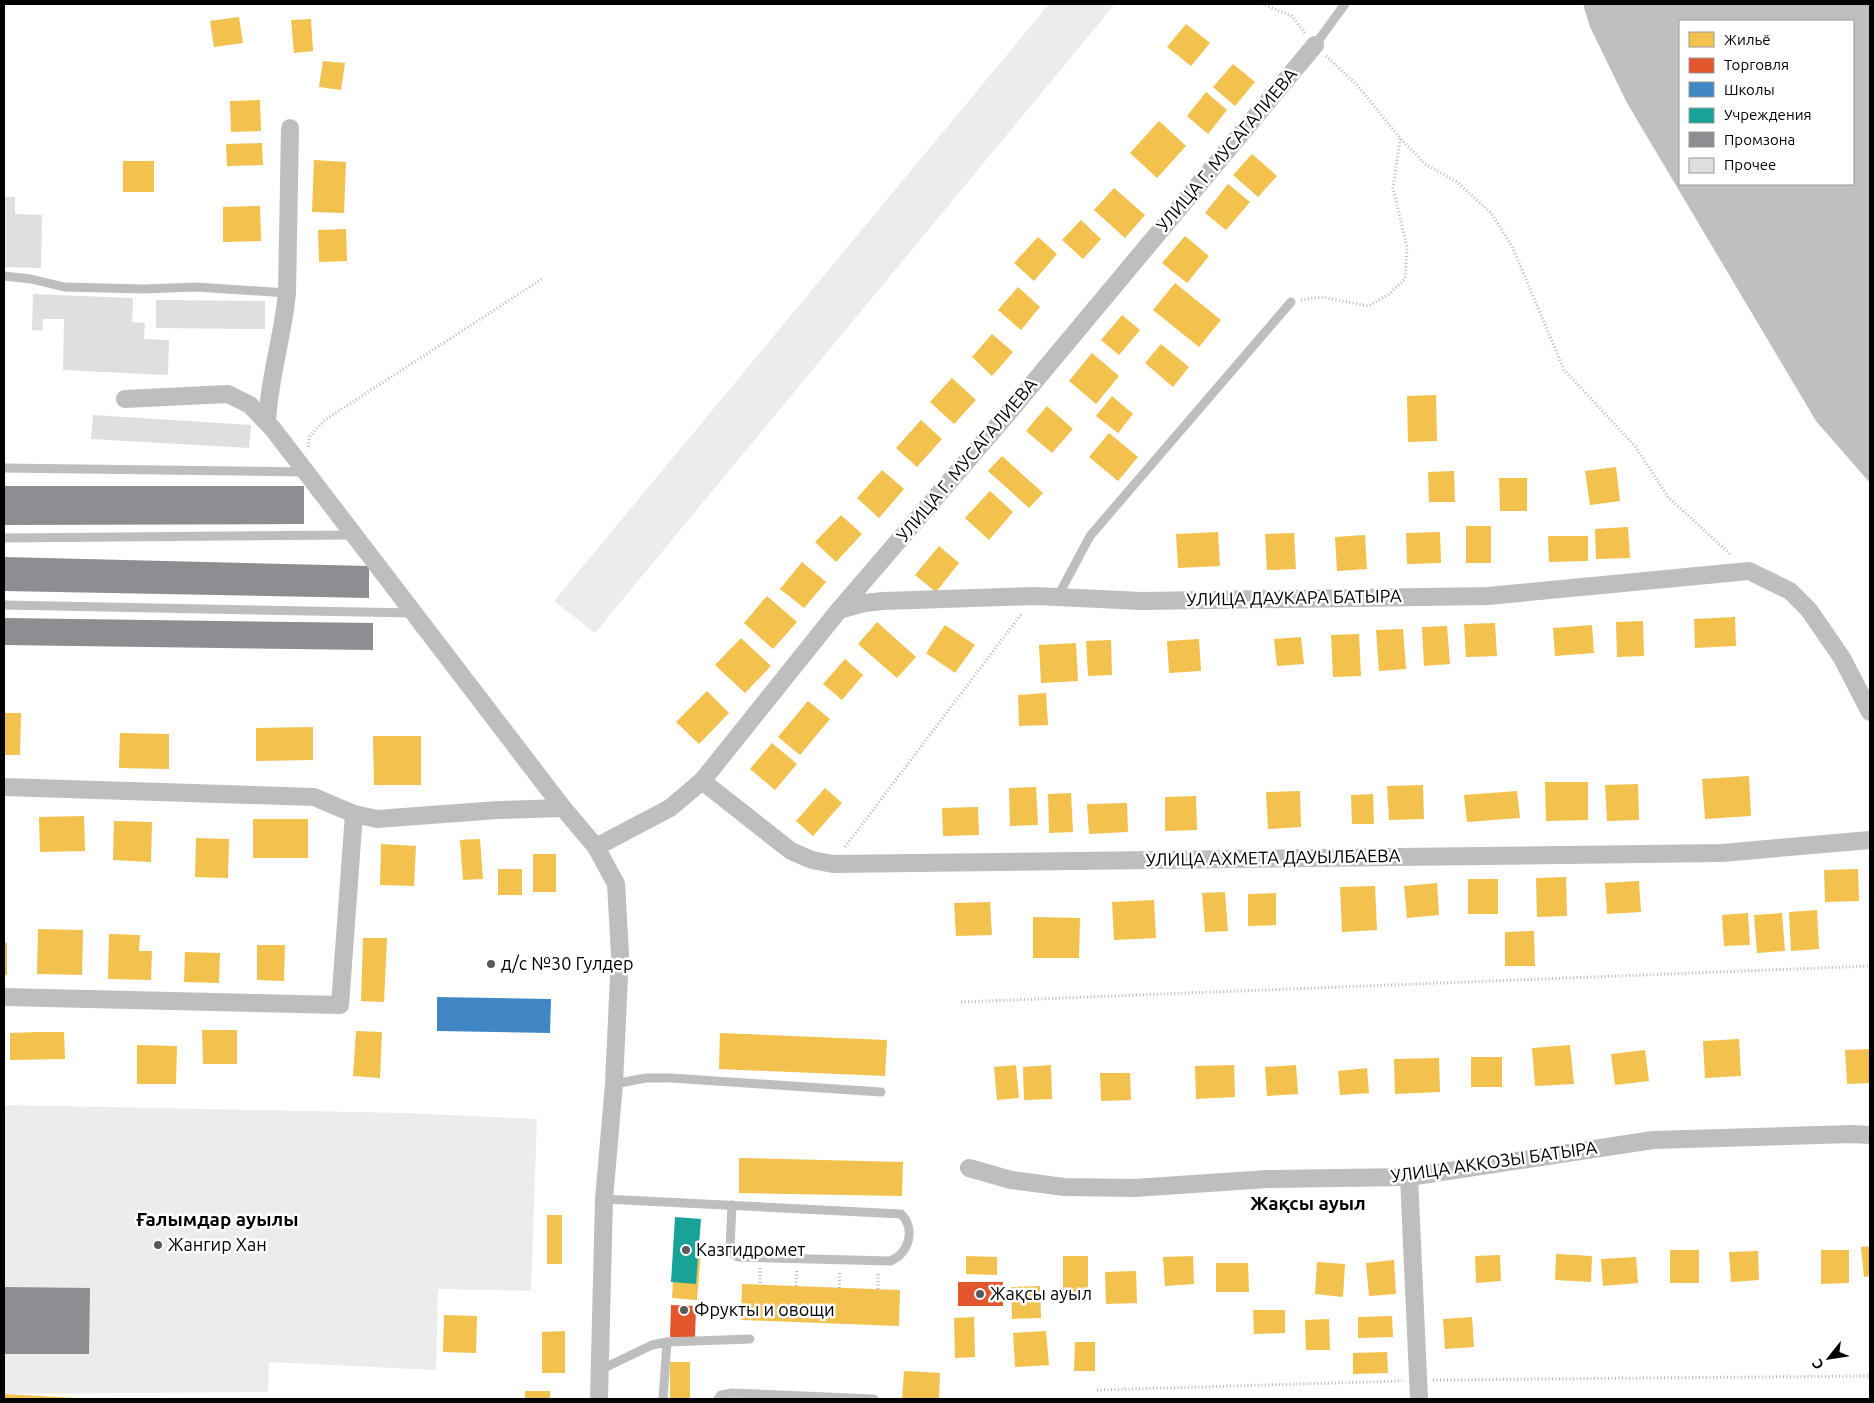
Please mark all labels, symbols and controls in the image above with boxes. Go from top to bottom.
legend [1679,20,1854,185]
text: Жильё [1724,31,1771,48]
text: Торговля [1724,56,1789,73]
street label: УЛИЦА Г. МУСАГАЛИЕВА [1152,63,1301,235]
text: Школы [1724,81,1775,98]
text: Учреждения [1724,106,1812,123]
text: Промзона [1724,131,1795,148]
text: Прочее [1724,156,1776,173]
street label: УЛИЦА Г. МУСАГАЛИЕВА [892,373,1041,545]
street label: УЛИЦА ДАУКАРА БАТЫРА [1186,585,1402,609]
street label: УЛИЦА АХМЕТА ДАУЫЛБАЕВА [1145,845,1401,869]
place label: д/с №30 Гулдер [501,953,633,973]
marker: д/с №30 Гулдер [485,958,497,970]
street label: УЛИЦА АККОЗЫ БАТЫРА [1389,1137,1599,1185]
district label: Жақсы ауыл [1250,1192,1366,1214]
district label: Ғалымдар ауылы [136,1208,298,1230]
place label: Жангир Хан [168,1234,267,1254]
marker: Жангир Хан [152,1239,164,1251]
place label: Казгидромет [696,1239,805,1259]
marker: Казгидромет [680,1244,692,1256]
place label: Жақсы ауыл [990,1283,1092,1303]
marker: Жақсы ауыл [974,1288,986,1300]
place label: Фрукты и овощи [694,1299,835,1319]
marker: Фрукты и овощи [678,1304,690,1316]
north arrow [1804,1333,1854,1383]
text: С [1809,1357,1827,1372]

